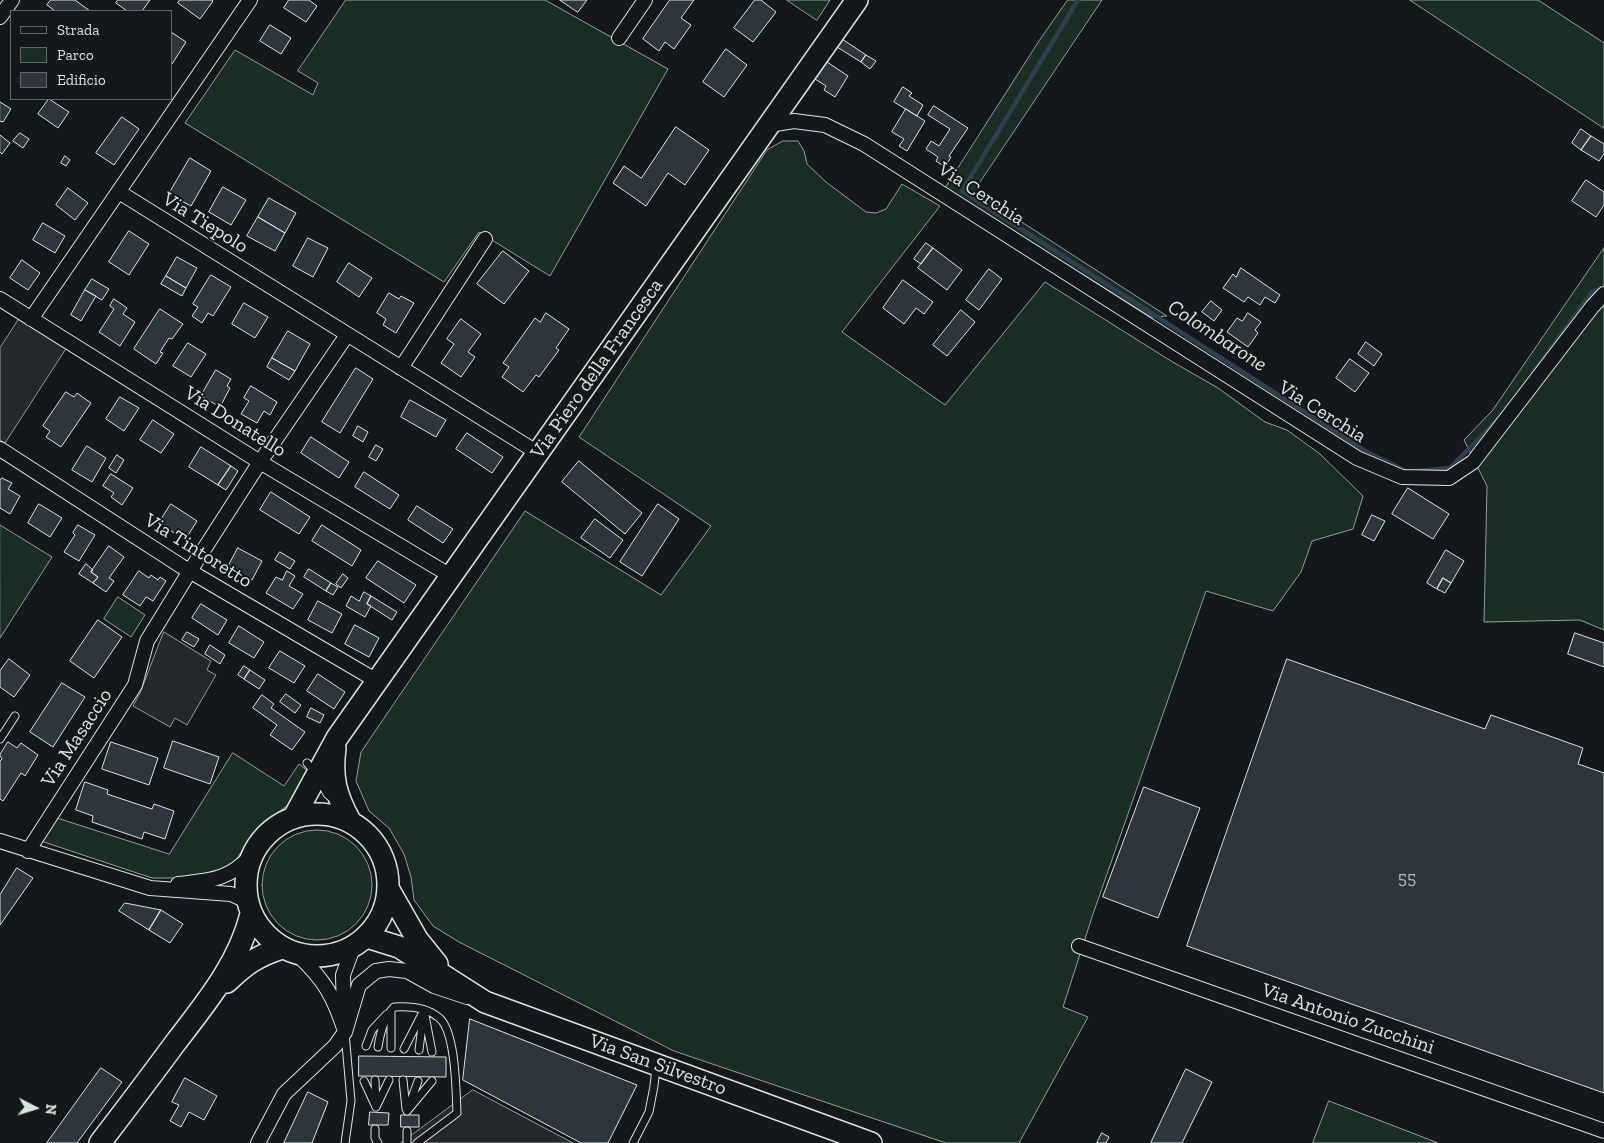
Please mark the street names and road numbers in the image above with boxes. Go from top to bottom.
street label: Via Cerchia [933,157,1029,231]
street label: Via Tiepolo [158,187,252,259]
street label: Via Piero della Francesca [526,274,668,464]
street label: Via Cerchia [1274,376,1370,448]
street label: Via Donatello [180,381,290,463]
street label: Via Tintoretto [140,508,256,594]
street label: Via Masaccio [36,684,118,792]
street label: Via Antonio Zucchini [1258,978,1438,1060]
street label: Via San Silvestro [586,1029,730,1101]

